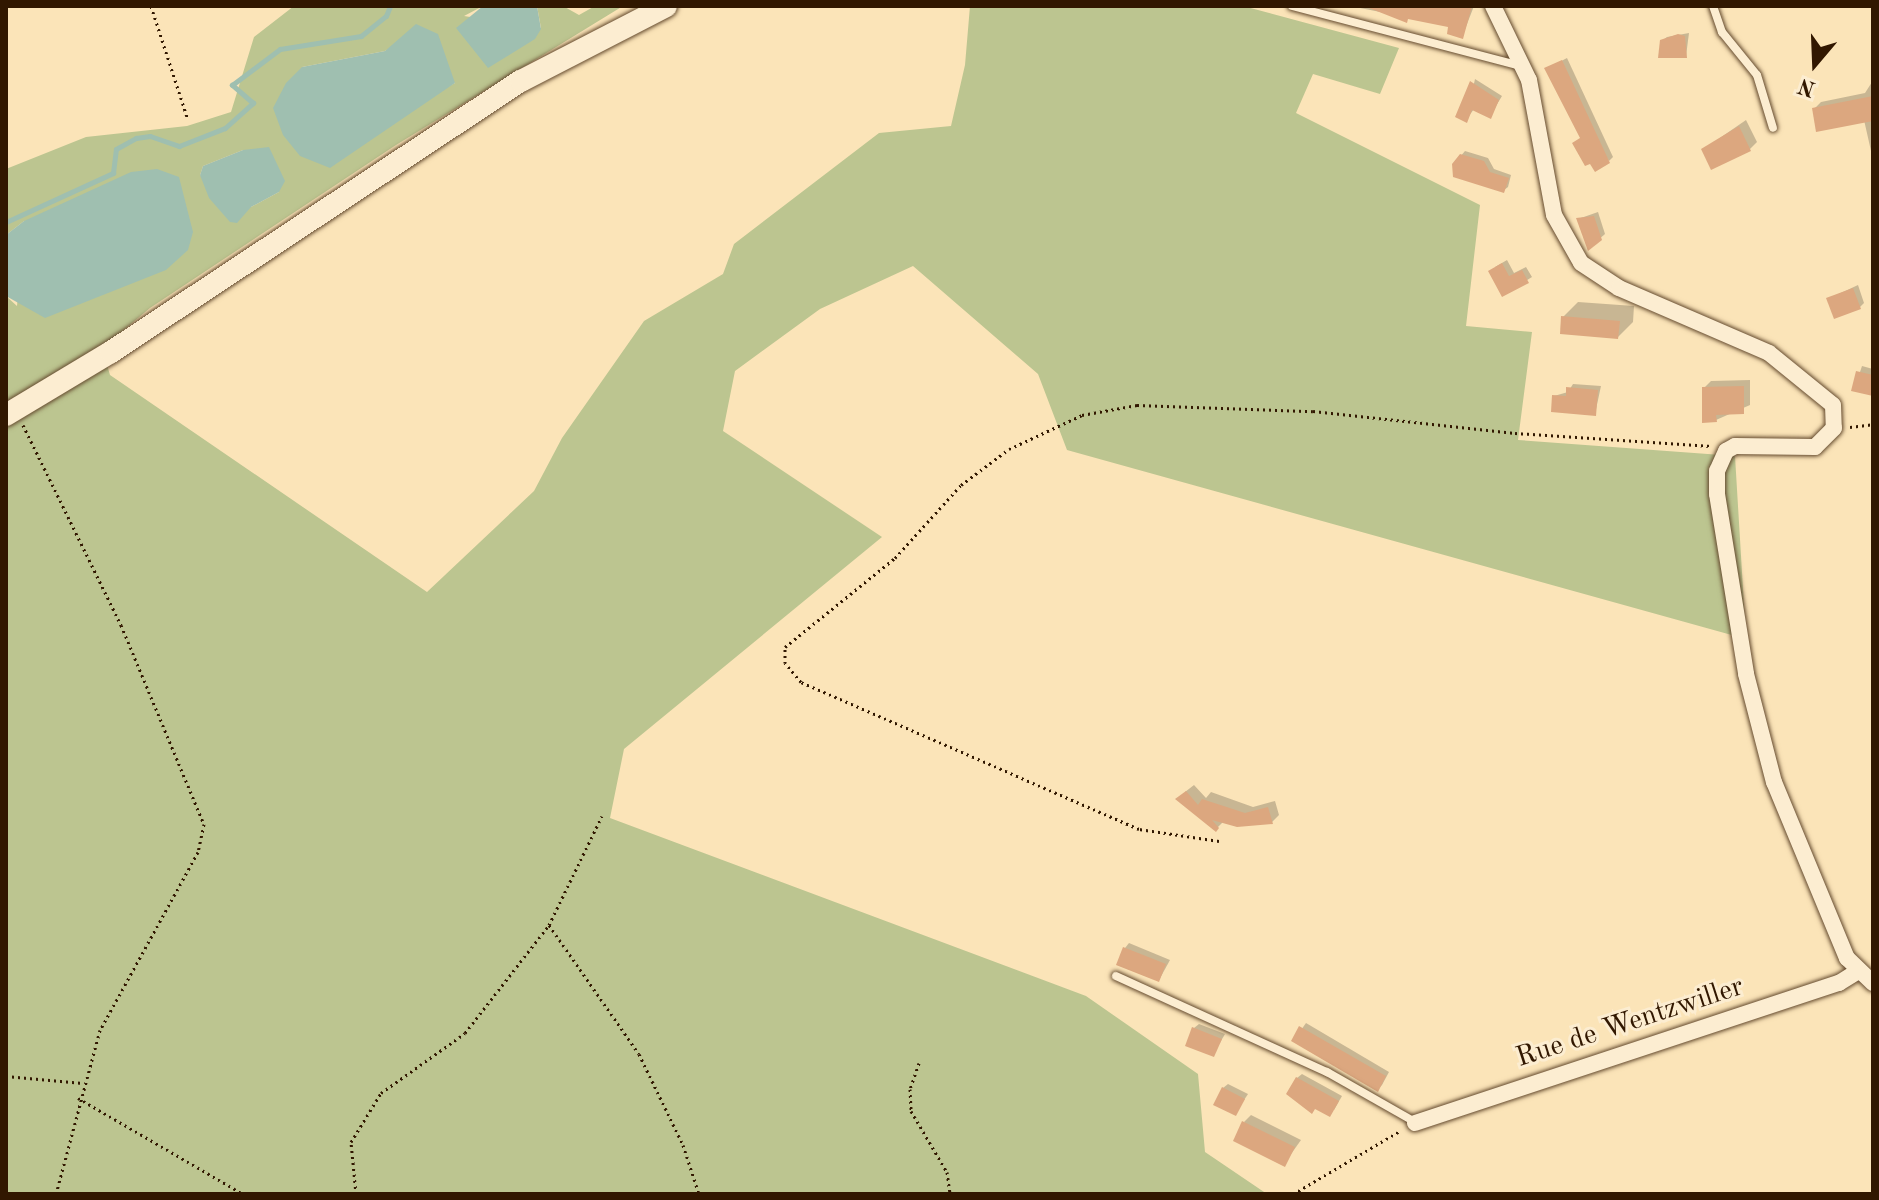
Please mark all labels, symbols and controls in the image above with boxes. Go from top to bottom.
north arrow [1775,24,1855,104]
text: N [1796,74,1819,100]
street label: Rue de Wentzwiller [1512,970,1748,1076]

